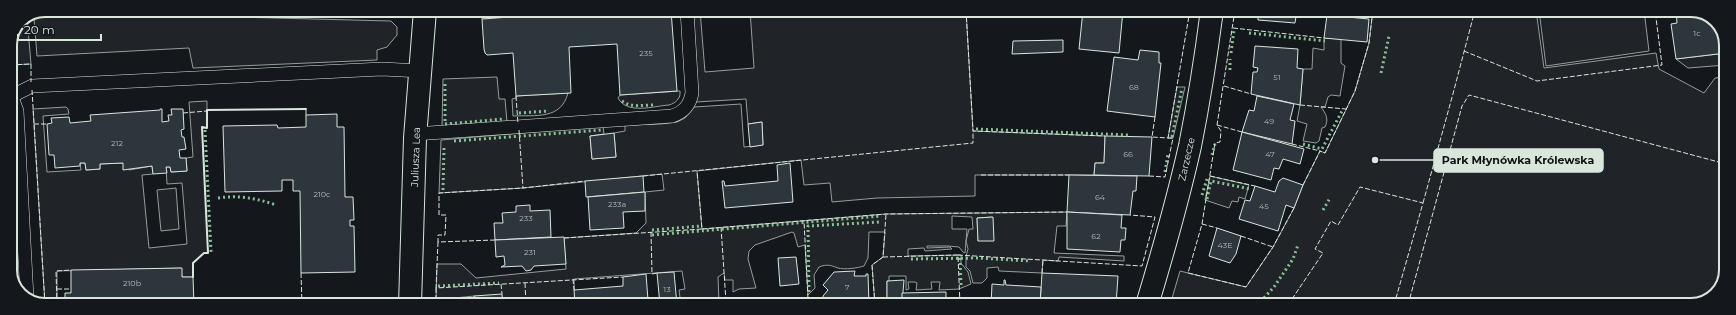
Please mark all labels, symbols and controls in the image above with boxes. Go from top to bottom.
scale bar [18,16,101,42]
text: 20 m [24,22,55,37]
house number: 1c [1693,28,1701,38]
house number: 235 [639,48,653,58]
house number: 51 [1273,72,1281,82]
house number: 68 [1129,82,1139,92]
house number: 49 [1264,116,1274,126]
street label: Juliusza Lea [408,127,423,188]
street label: Zarzecze [1175,136,1198,182]
house number: 212 [111,138,123,148]
house number: 66 [1123,149,1133,159]
house number: 47 [1265,149,1275,159]
callout: Park Młynówka Królewska [1434,149,1603,172]
text: Park Młynówka Królewska [1442,153,1594,167]
house number: 210c [313,189,331,199]
house number: 64 [1095,192,1106,202]
house number: 233a [608,199,626,209]
house number: 45 [1259,201,1269,211]
house number: 233 [519,213,533,223]
house number: 62 [1091,231,1101,241]
house number: 43E [1217,240,1233,250]
house number: 231 [524,247,536,257]
house number: 210b [123,278,142,288]
house number: 7 [845,282,850,292]
house number: 13 [663,284,671,294]

